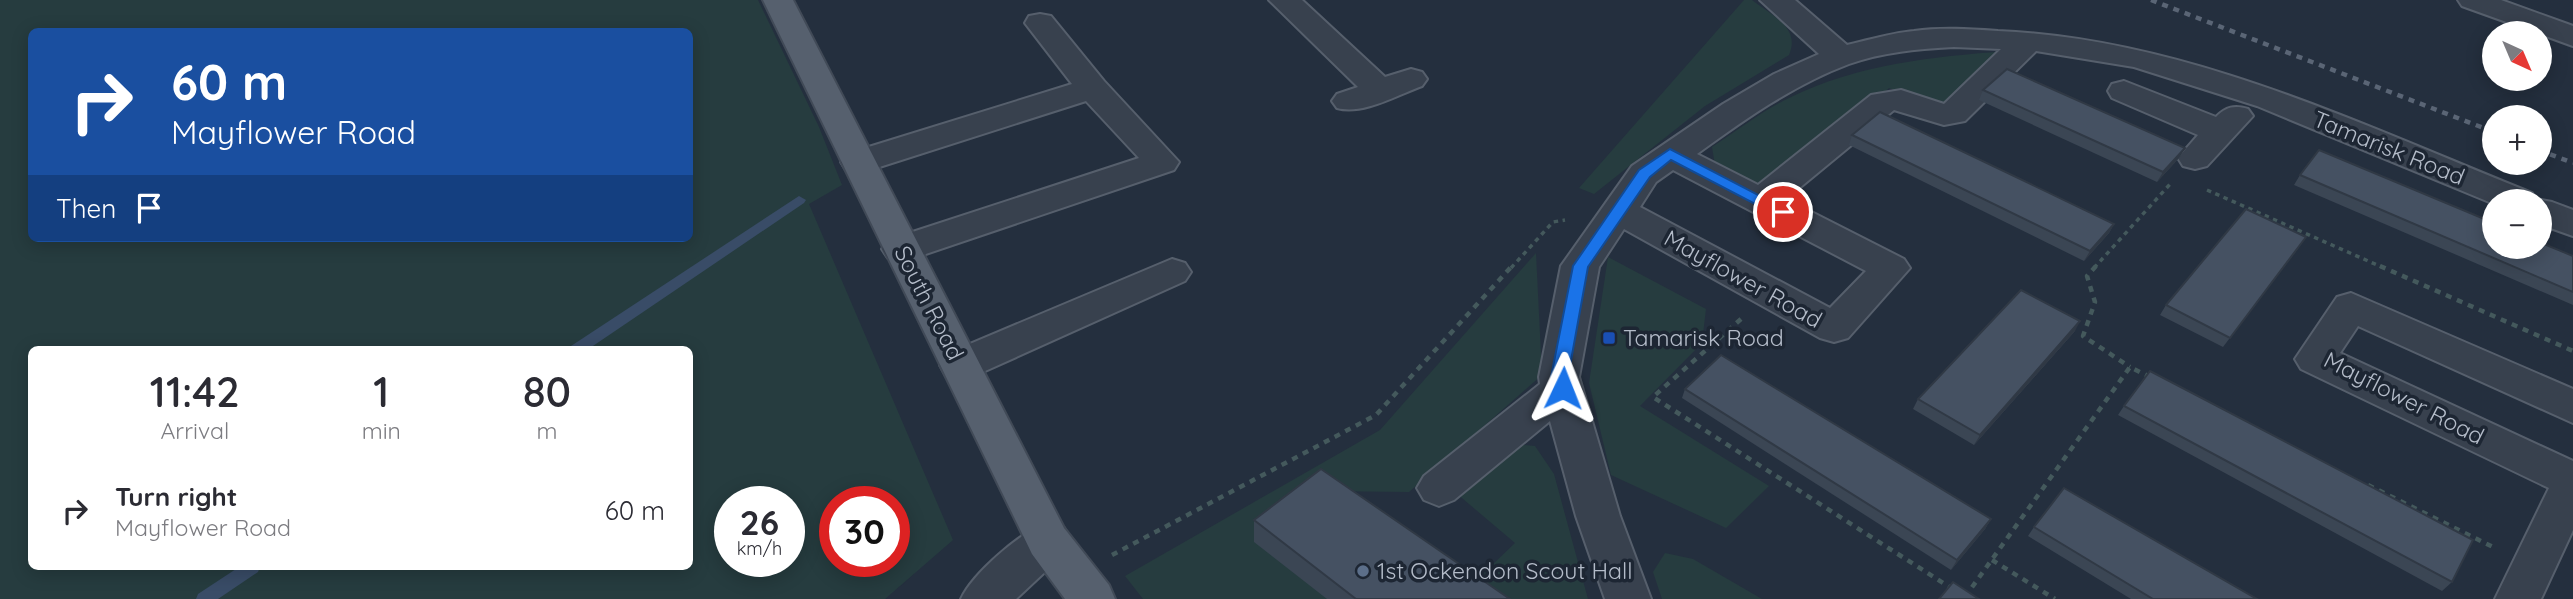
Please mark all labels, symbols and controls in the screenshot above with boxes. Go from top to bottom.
north arrow [2482,21,2552,91]
map controls [2482,21,2552,259]
text: 60 m [171,51,287,112]
icon: right [56,56,147,147]
street label: Tamarisk Road [2309,104,2469,191]
button: + [2482,105,2552,175]
text: Mayflower Road [171,112,416,152]
pin [1753,182,1813,242]
icon: arrive [130,189,168,227]
button: − [2482,189,2552,259]
text: Then [56,192,116,225]
icon: arrive [1764,193,1802,231]
street label: Mayflower Road [1659,223,1827,334]
street label: South Road [888,241,971,365]
place label: Tamarisk Road [1623,323,1784,352]
marker: Tamarisk Road [1601,330,1617,346]
street label: Mayflower Road [2319,345,2489,450]
position arrow [1526,351,1600,425]
text: 11:42 [150,365,240,418]
text: 1 [373,365,389,418]
text: 80 [523,365,571,418]
text: Arrival [160,416,229,445]
text: min [362,416,401,445]
text: m [536,416,557,445]
text: Turn right [115,480,237,513]
speed limit sign: 30 [819,486,910,577]
icon: right [56,492,94,530]
text: 60 m [605,494,665,527]
text: 26 [740,500,779,544]
text: Mayflower Road [115,513,291,542]
text: km/h [737,537,782,560]
place label: 1st Ockendon Scout Hall [1377,556,1633,585]
marker: 1st Ockendon Scout Hall [1355,563,1371,579]

